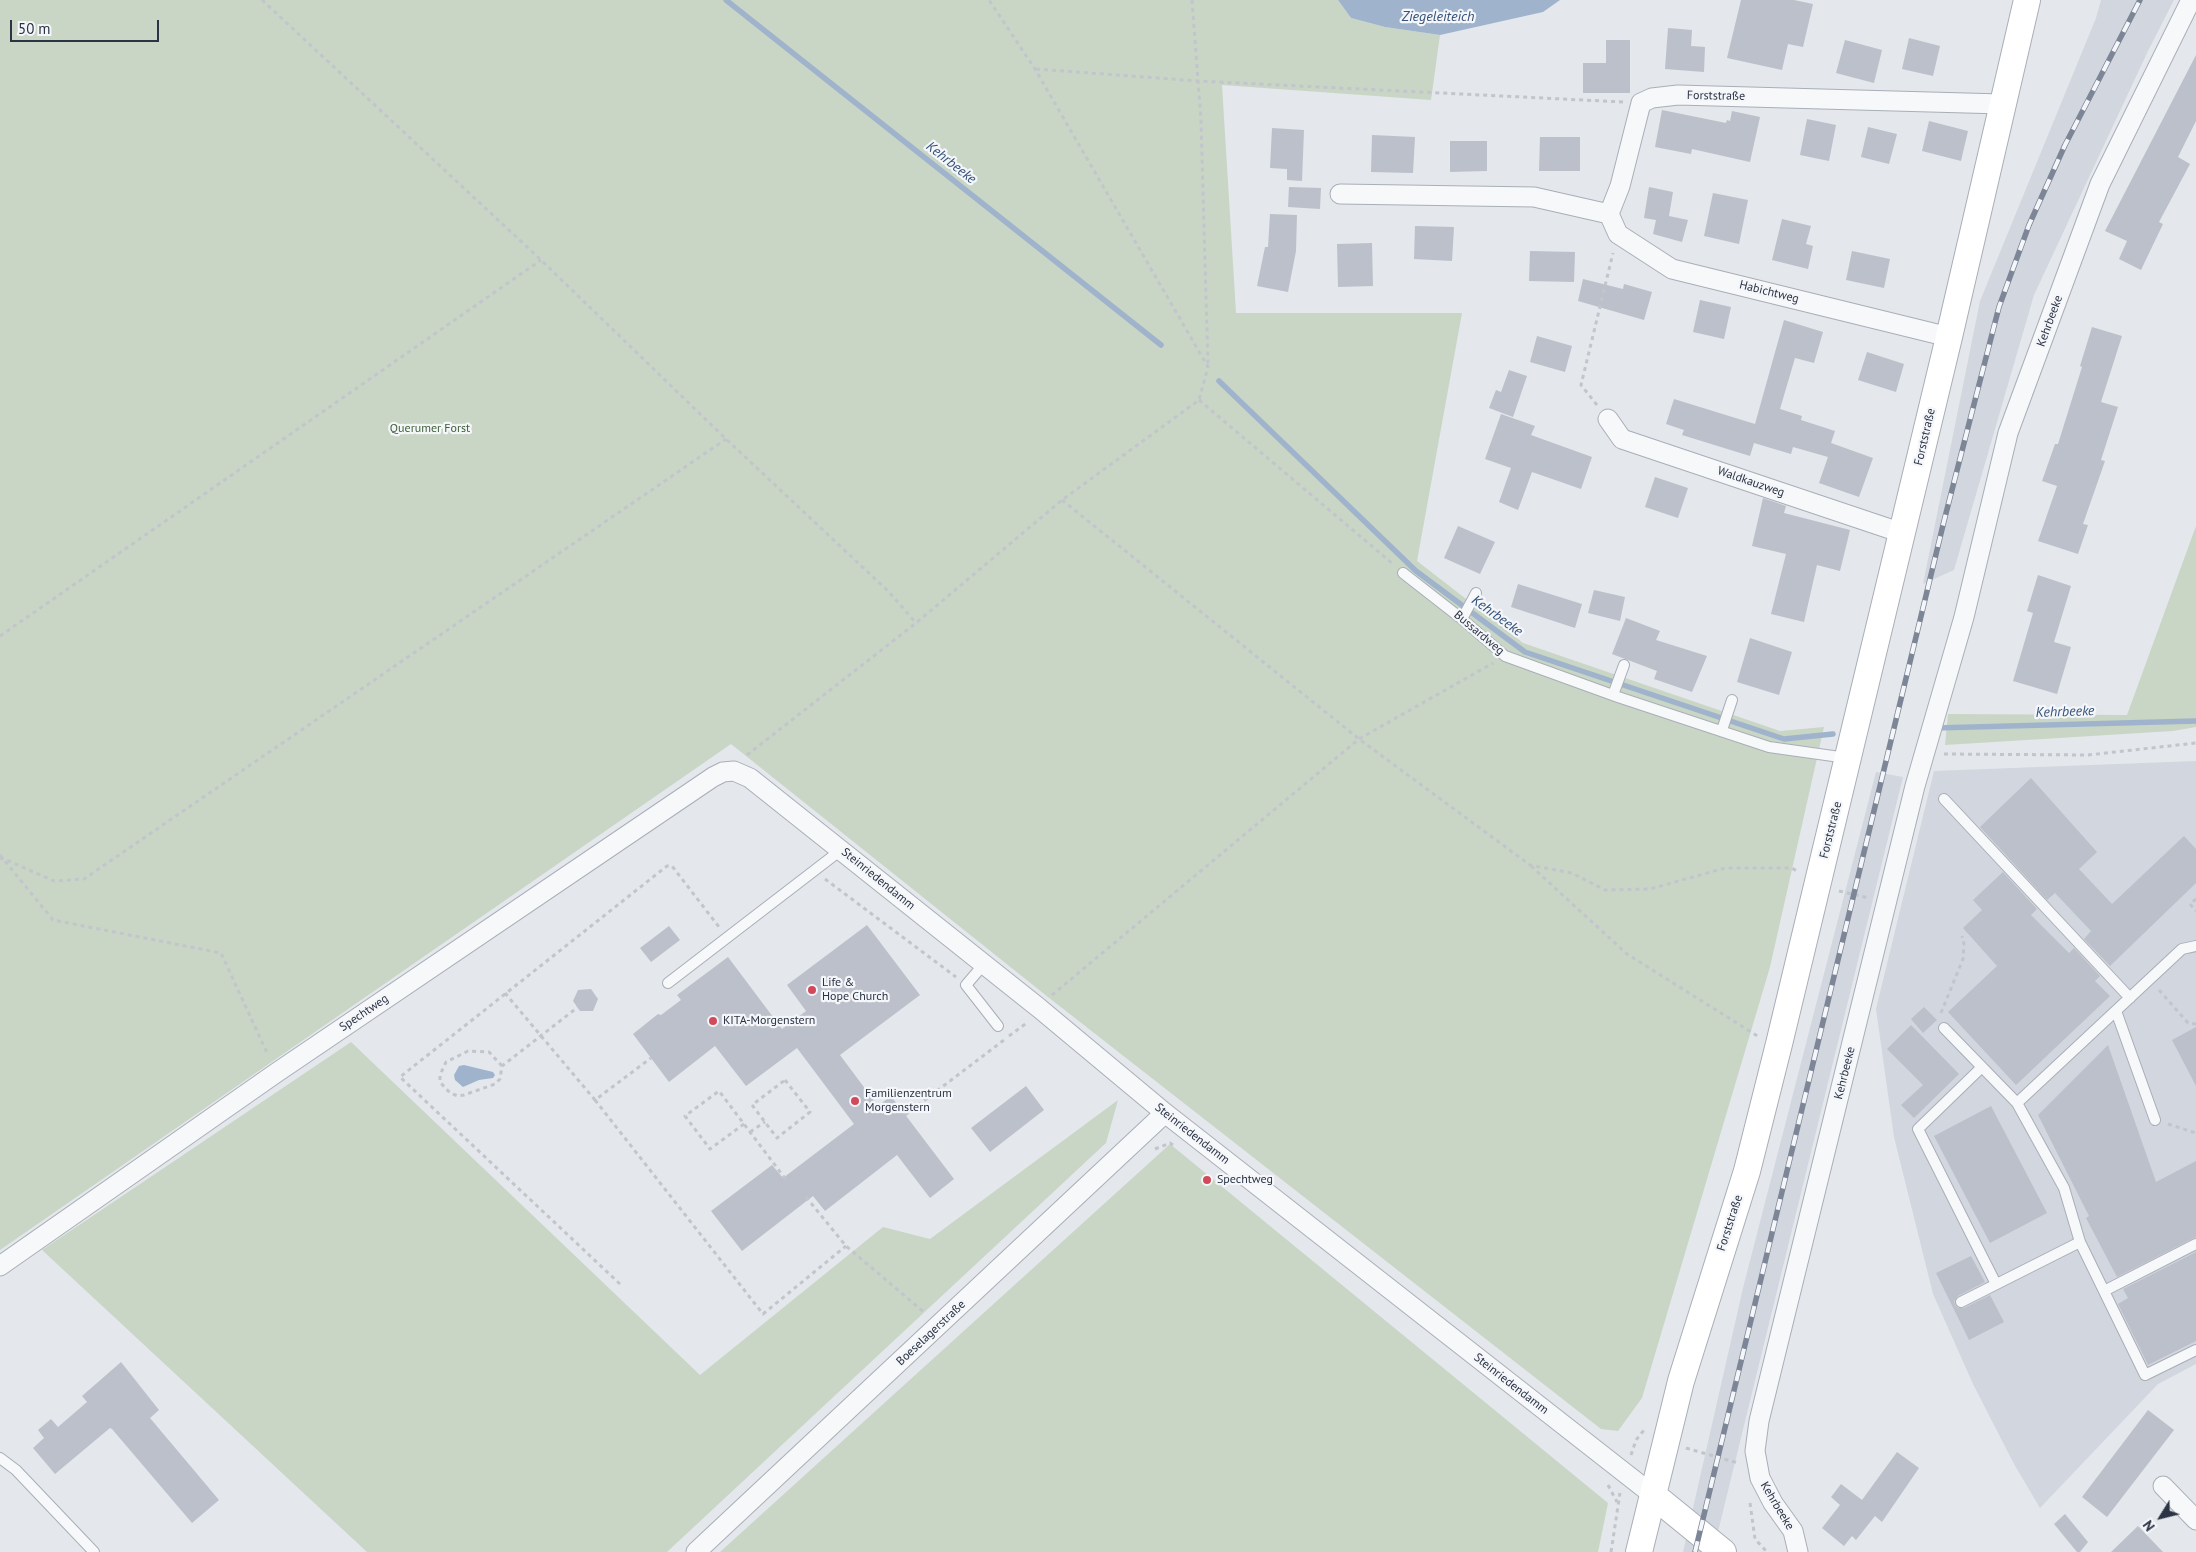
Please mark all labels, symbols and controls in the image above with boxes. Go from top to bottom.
water label: Ziegeleiteich [1402,9,1474,25]
scale bar [12,10,161,42]
text: 50 m [18,19,51,38]
street label: Forststraße [1687,88,1745,104]
water label: Kehrbeeke [923,138,979,188]
street label: Habichtweg [1738,278,1800,306]
street label: Kehrbeeke [2034,293,2066,349]
street label: Forststraße [1911,407,1939,467]
park label: Querumer Forst [390,422,470,436]
street label: Waldkauzweg [1716,464,1786,500]
water label: Kehrbeeke [1468,592,1526,640]
street label: Bussardweg [1451,608,1507,658]
water label: Kehrbeeke [2035,703,2095,721]
street label: Forststraße [1817,800,1845,860]
street label: Steinriedendamm [838,845,918,913]
place label: Life & Hope Church [822,976,888,1004]
marker: Life & Hope Church [806,984,818,996]
street label: Spechtweg [337,991,391,1035]
place label: KITA-Morgenstern [723,1014,815,1028]
marker: KITA-Morgenstern [707,1015,719,1027]
street label: Kehrbeeke [1832,1045,1858,1101]
place label: Familienzentrum Morgenstern [865,1087,952,1115]
marker: Familienzentrum Morgenstern [849,1095,861,1107]
street label: Steinriedendamm [1152,1100,1232,1168]
place label: Spechtweg [1217,1173,1273,1187]
marker: Spechtweg [1201,1174,1213,1186]
street label: Forststraße [1714,1193,1746,1253]
street label: Boeselagerstraße [894,1297,968,1369]
street label: Steinriedendamm [1471,1350,1551,1418]
street label: Kehrbeeke [1757,1479,1797,1533]
north arrow [2136,1492,2186,1542]
text: N [2139,1517,2159,1535]

